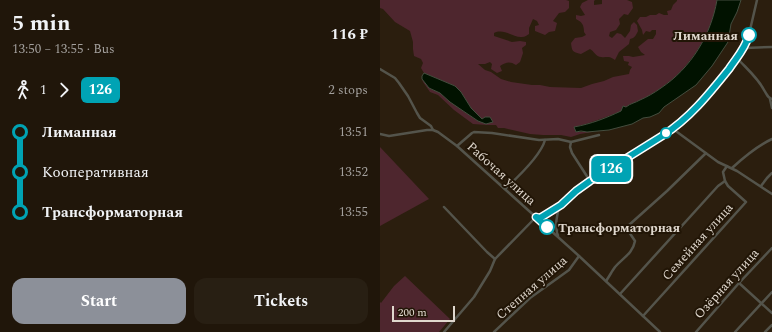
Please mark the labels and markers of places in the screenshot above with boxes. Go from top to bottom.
place label: Лиманная [673,26,738,46]
marker: Лиманная [741,27,757,43]
unlabelled marker [660,127,672,139]
place label: Трансформаторная [558,218,681,238]
marker: Трансформаторная [539,219,555,235]

